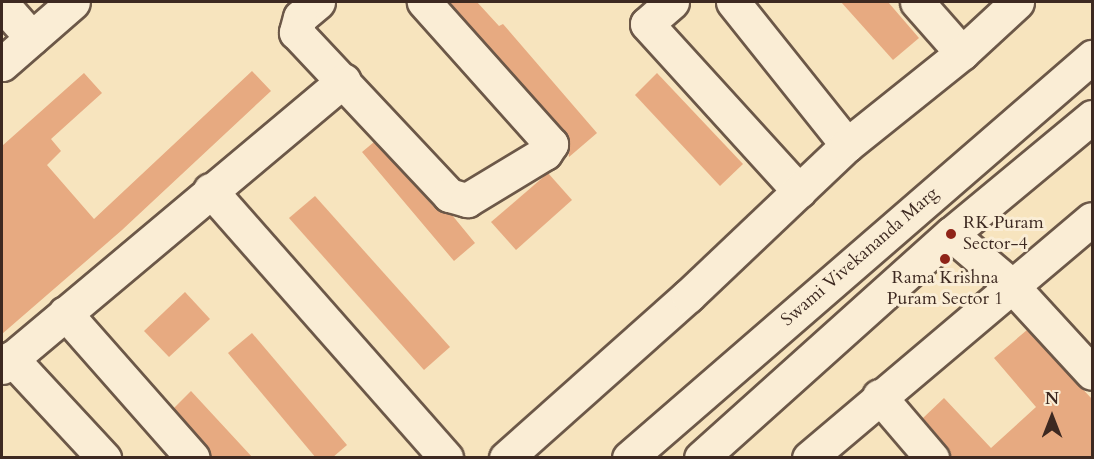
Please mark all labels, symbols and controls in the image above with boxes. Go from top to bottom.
street label: Swami Vivekananda Marg [777,183,943,331]
place label: RK Puram Sector-4 [963,213,1044,256]
marker: RK Puram Sector-4 [944,227,958,241]
marker: Rama Krishna Puram Sector 1 [938,252,952,266]
place label: Rama Krishna Puram Sector 1 [887,268,1003,310]
north arrow [1022,387,1082,447]
text: N [1045,388,1059,410]

